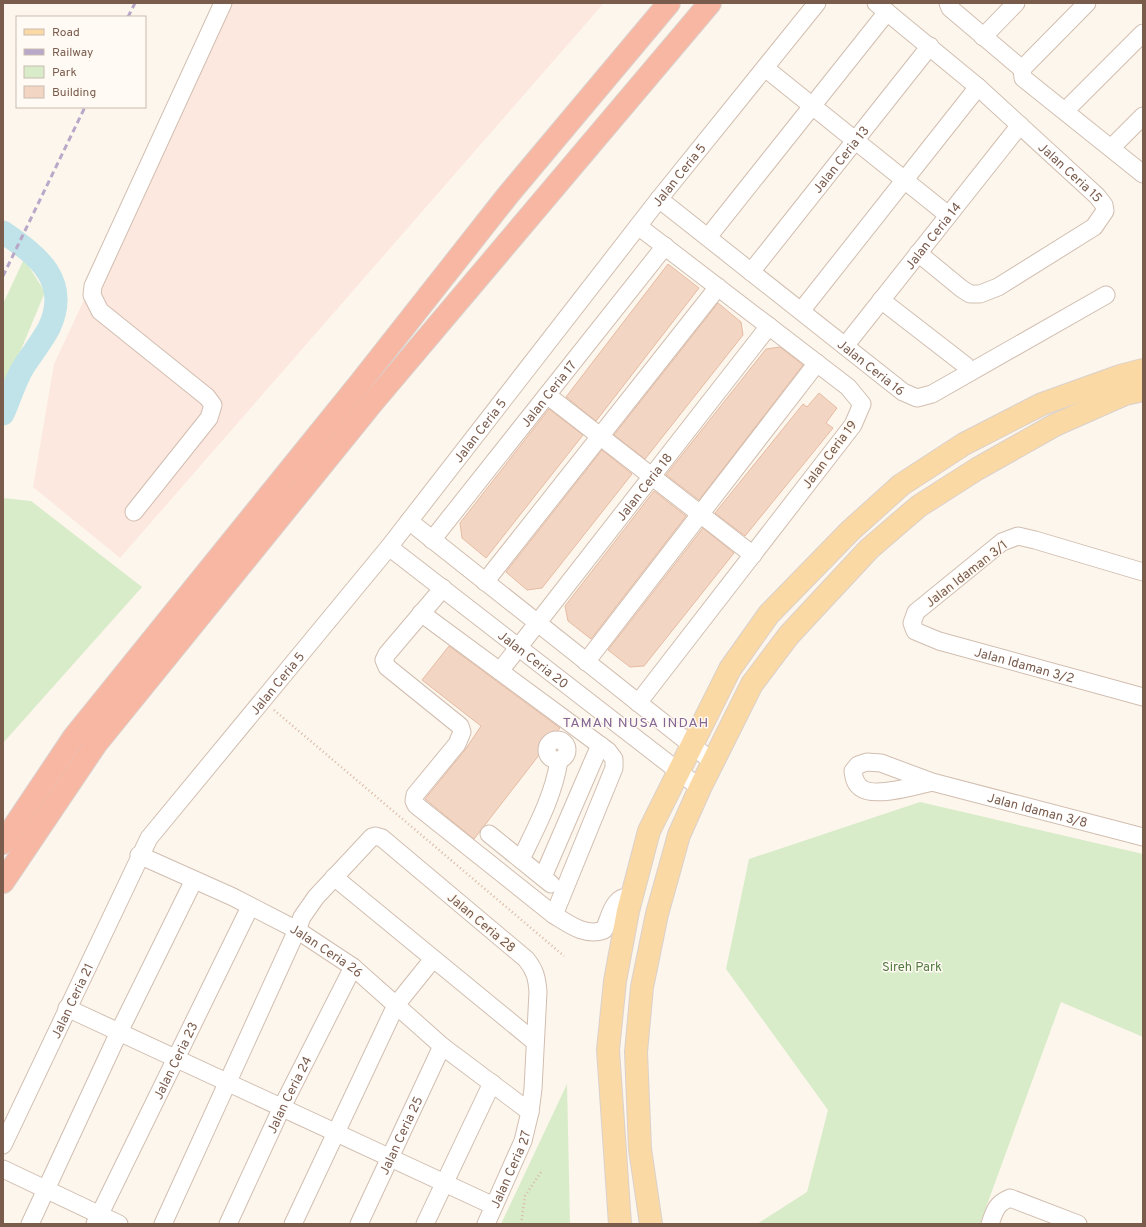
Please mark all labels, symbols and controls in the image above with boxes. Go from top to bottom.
legend [16,16,146,108]
text: Road [52,25,80,41]
text: Railway [52,45,93,61]
text: Park [52,65,77,81]
text: Building [52,85,96,101]
street label: Jalan Ceria 13 [810,124,873,197]
street label: Jalan Ceria 15 [1034,140,1105,206]
street label: Jalan Ceria 5 [650,141,711,211]
street label: Jalan Ceria 14 [903,200,966,274]
street label: Jalan Ceria 16 [833,337,907,400]
street label: Jalan Ceria 17 [519,358,581,431]
street label: Jalan Ceria 5 [451,396,511,467]
street label: Jalan Ceria 19 [800,418,861,492]
street label: Jalan Ceria 18 [614,451,677,525]
street label: Jalan Idaman 3/1 [923,538,1012,612]
street label: Jalan Ceria 20 [494,628,571,693]
street label: Jalan Idaman 3/2 [972,645,1076,688]
street label: Jalan Ceria 5 [248,650,309,719]
district label: TAMAN NUSA INDAH [563,715,709,732]
street label: Jalan Idaman 3/8 [985,791,1089,832]
street label: Jalan Ceria 28 [443,890,518,957]
street label: Jalan Ceria 26 [287,922,365,982]
park label: Sireh Park [882,960,942,976]
street label: Jalan Ceria 21 [49,961,98,1042]
street label: Jalan Ceria 23 [151,1020,202,1103]
street label: Jalan Ceria 24 [265,1054,316,1137]
street label: Jalan Ceria 25 [377,1094,427,1178]
street label: Jalan Ceria 27 [488,1129,535,1211]

